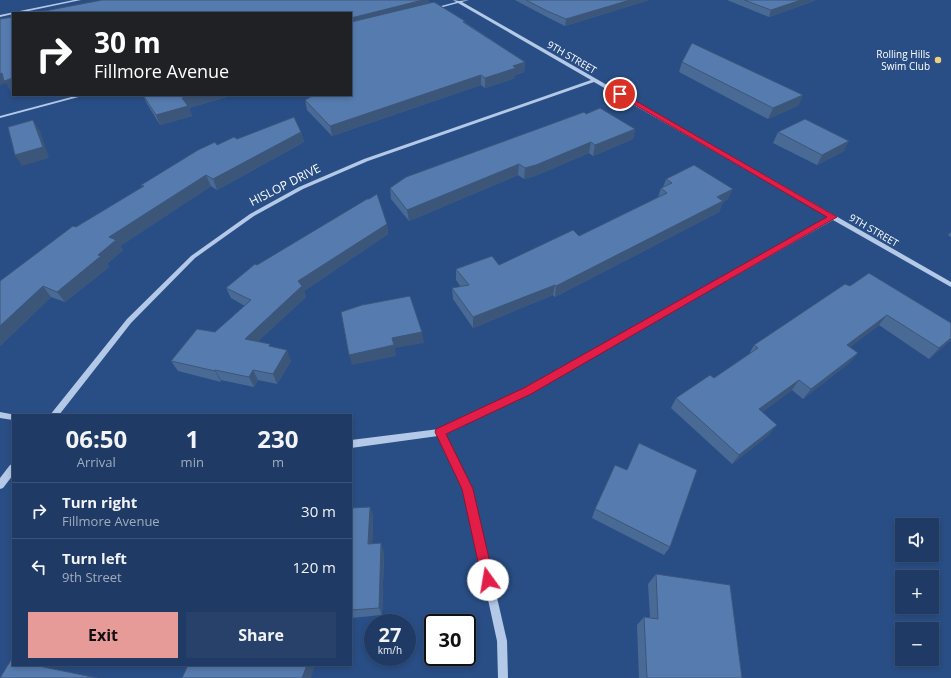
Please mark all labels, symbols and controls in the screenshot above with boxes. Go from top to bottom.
text: 30 m [94,23,161,61]
icon: right [28,28,80,80]
street label: 9TH STREET [545,37,600,77]
place label: Rolling Hills Swim Club [876,47,930,73]
marker: Rolling Hills Swim Club [933,55,943,65]
text: Fillmore Avenue [94,59,229,83]
pin [603,77,637,111]
icon: arrive [609,83,631,105]
street label: HISLOP DRIVE [246,159,323,210]
street label: 9TH STREET [847,210,902,250]
text: 06:50 [65,422,127,455]
text: 1 [185,422,199,455]
text: 230 [257,422,299,455]
text: Arrival [77,453,116,471]
text: min [181,453,204,471]
text: m [272,453,284,471]
text: Turn right [62,492,137,512]
icon: right [28,500,50,522]
text: 30 m [301,501,336,521]
text: Fillmore Avenue [62,512,160,530]
map controls [895,518,939,666]
button: sound [895,518,939,562]
text: Turn left [62,548,127,568]
icon: left [28,556,50,578]
text: 120 m [292,557,336,577]
position arrow [467,559,509,601]
text: 9th Street [62,568,122,586]
button: + [895,570,939,614]
button: Exit [28,612,178,658]
button: Share [186,612,336,658]
speed limit sign: 30 [424,614,476,666]
text: 27 [379,621,401,648]
button: − [895,622,939,666]
text: km/h [378,643,402,657]

